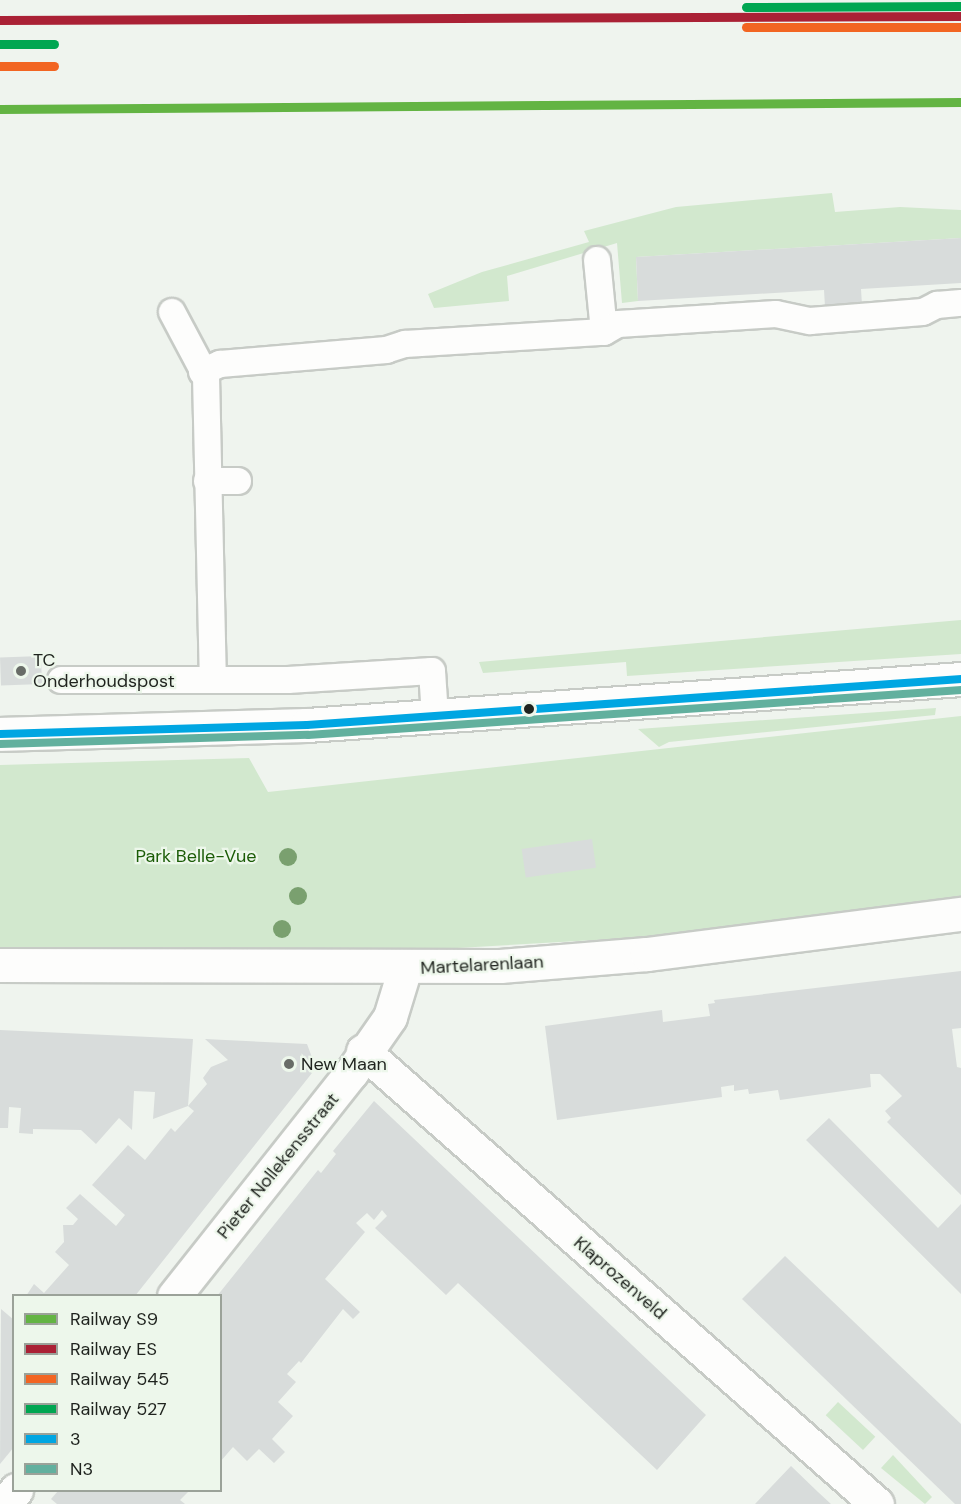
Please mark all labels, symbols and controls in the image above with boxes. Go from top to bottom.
place label: TC Onderhoudspost [33,650,175,692]
marker: TC Onderhoudspost [14,664,28,678]
unlabelled marker [523,703,535,715]
park label: Park Belle-Vue [135,845,257,867]
street label: Martelarenlaan [420,951,544,979]
place label: New Maan [301,1053,387,1075]
marker: New Maan [282,1057,296,1071]
street label: Pieter Nollekensstraat [213,1089,343,1243]
street label: Klaprozenveld [569,1232,671,1324]
legend [12,1294,222,1492]
text: Railway S9 [70,1307,158,1331]
text: Railway ES [70,1337,157,1361]
text: Railway 545 [70,1367,169,1391]
text: Railway 527 [70,1397,167,1421]
text: 3 [70,1427,81,1451]
text: N3 [70,1457,93,1481]

